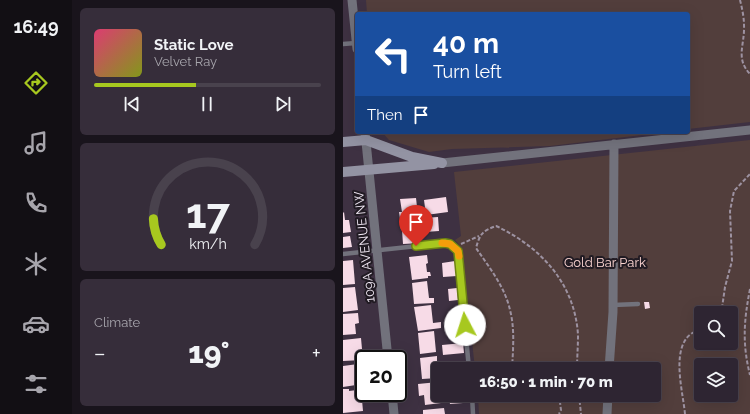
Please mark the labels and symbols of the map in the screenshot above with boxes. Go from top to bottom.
street label: 109A AVENUE NW [351,190,378,303]
pin [399,205,433,246]
park label: Gold Bar Park [564,255,646,270]
position arrow [444,304,486,346]
speed limit sign: 20 [355,350,407,402]

